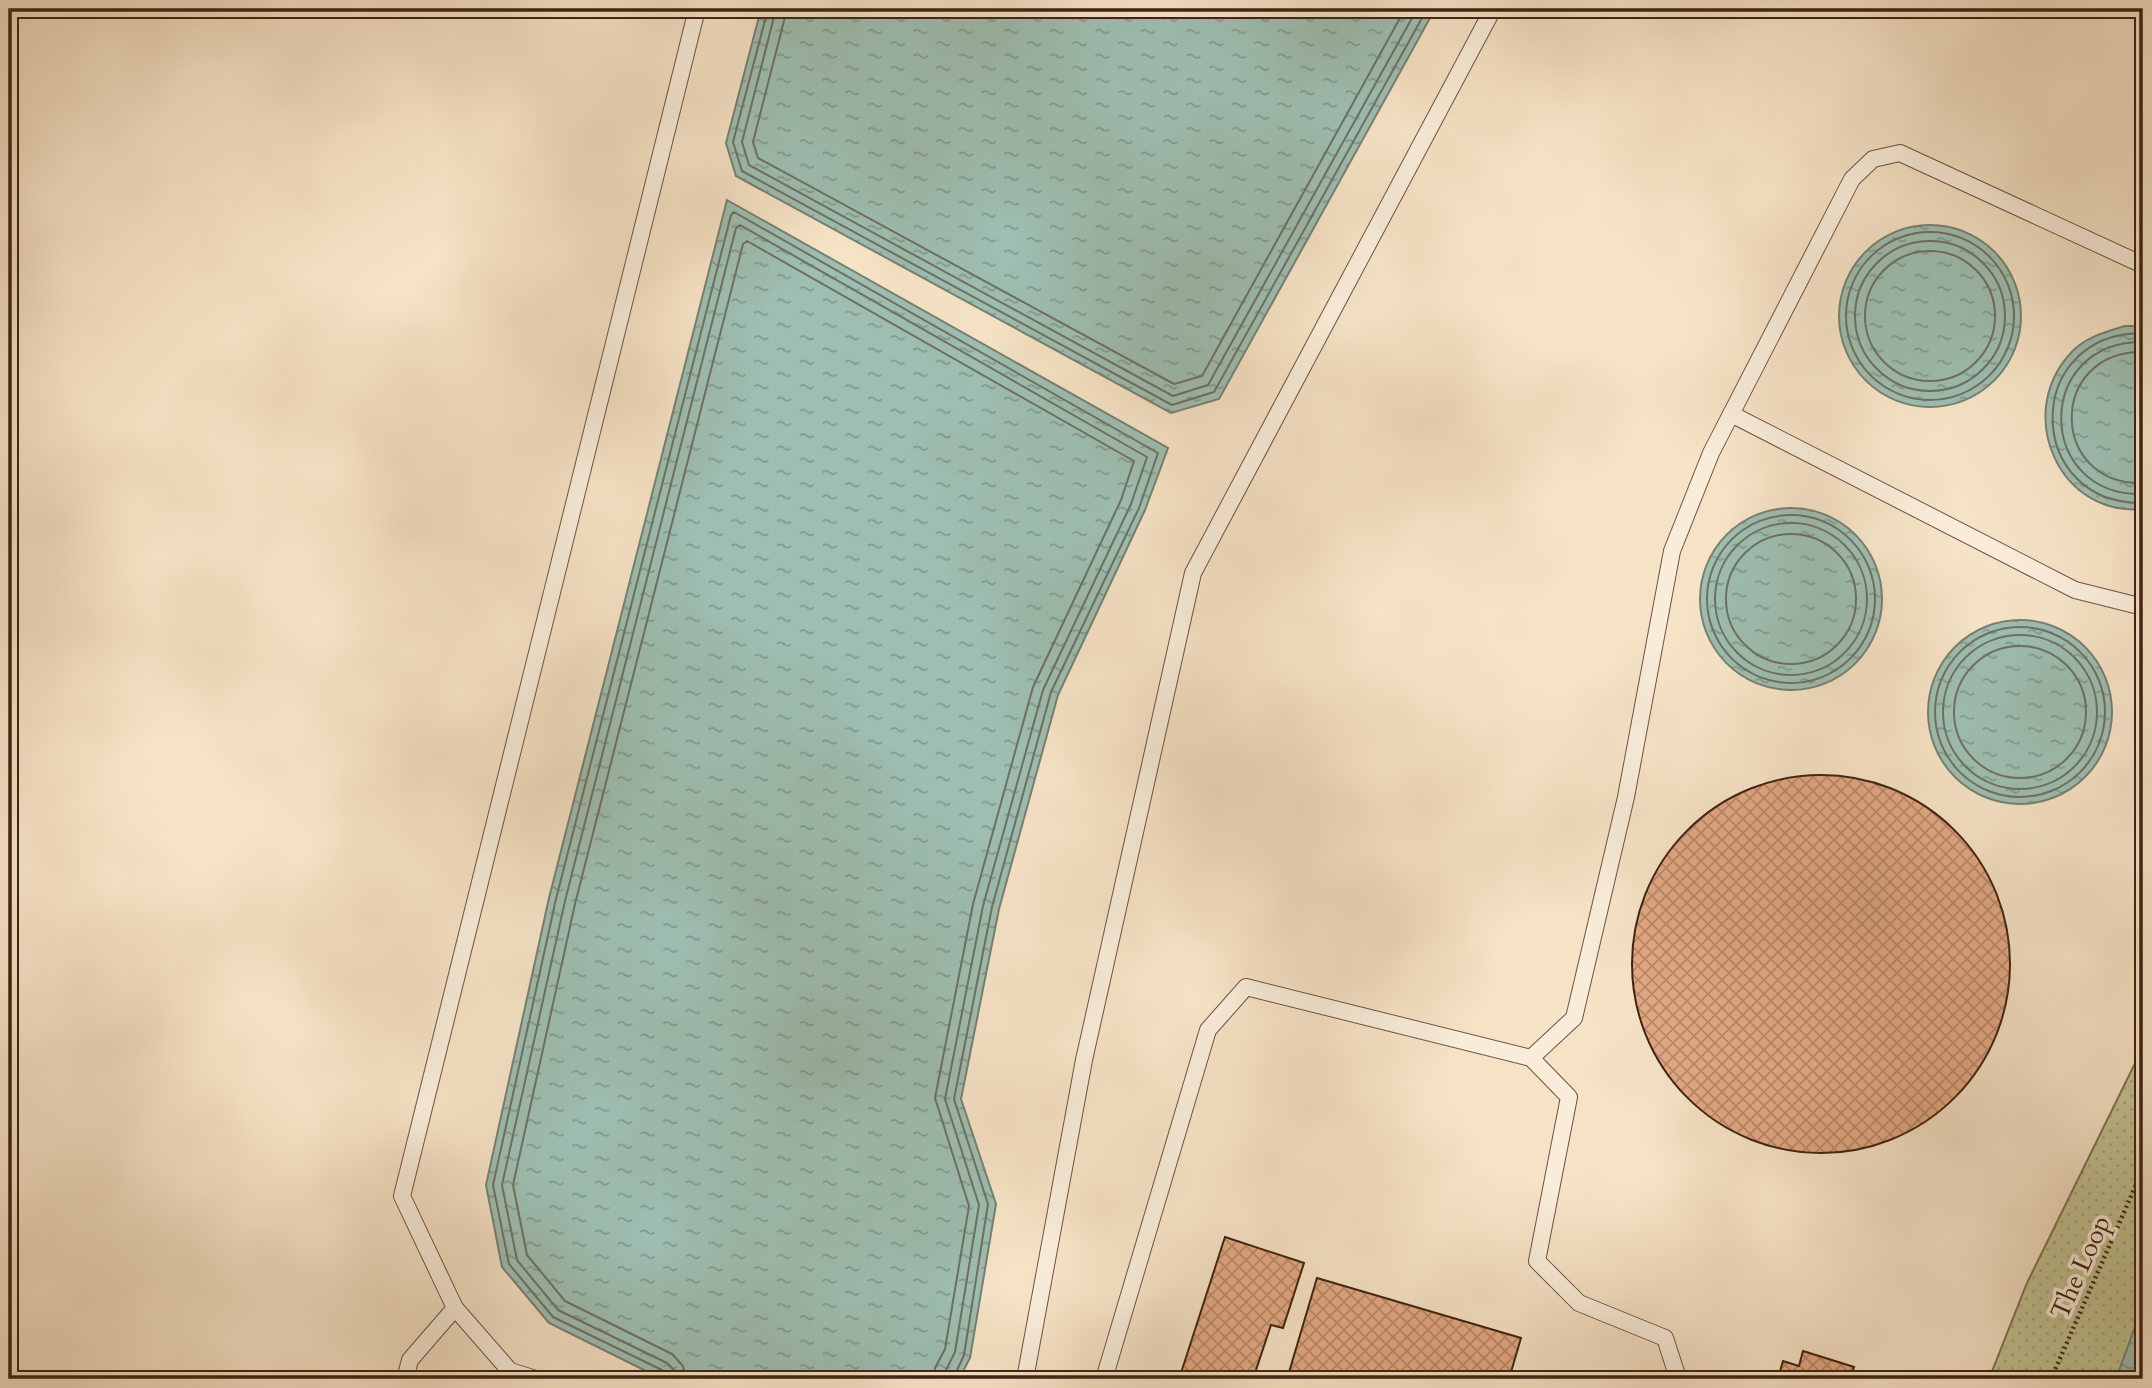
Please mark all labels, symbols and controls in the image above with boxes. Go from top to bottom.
street label: The Loop [2042,1210,2119,1324]

